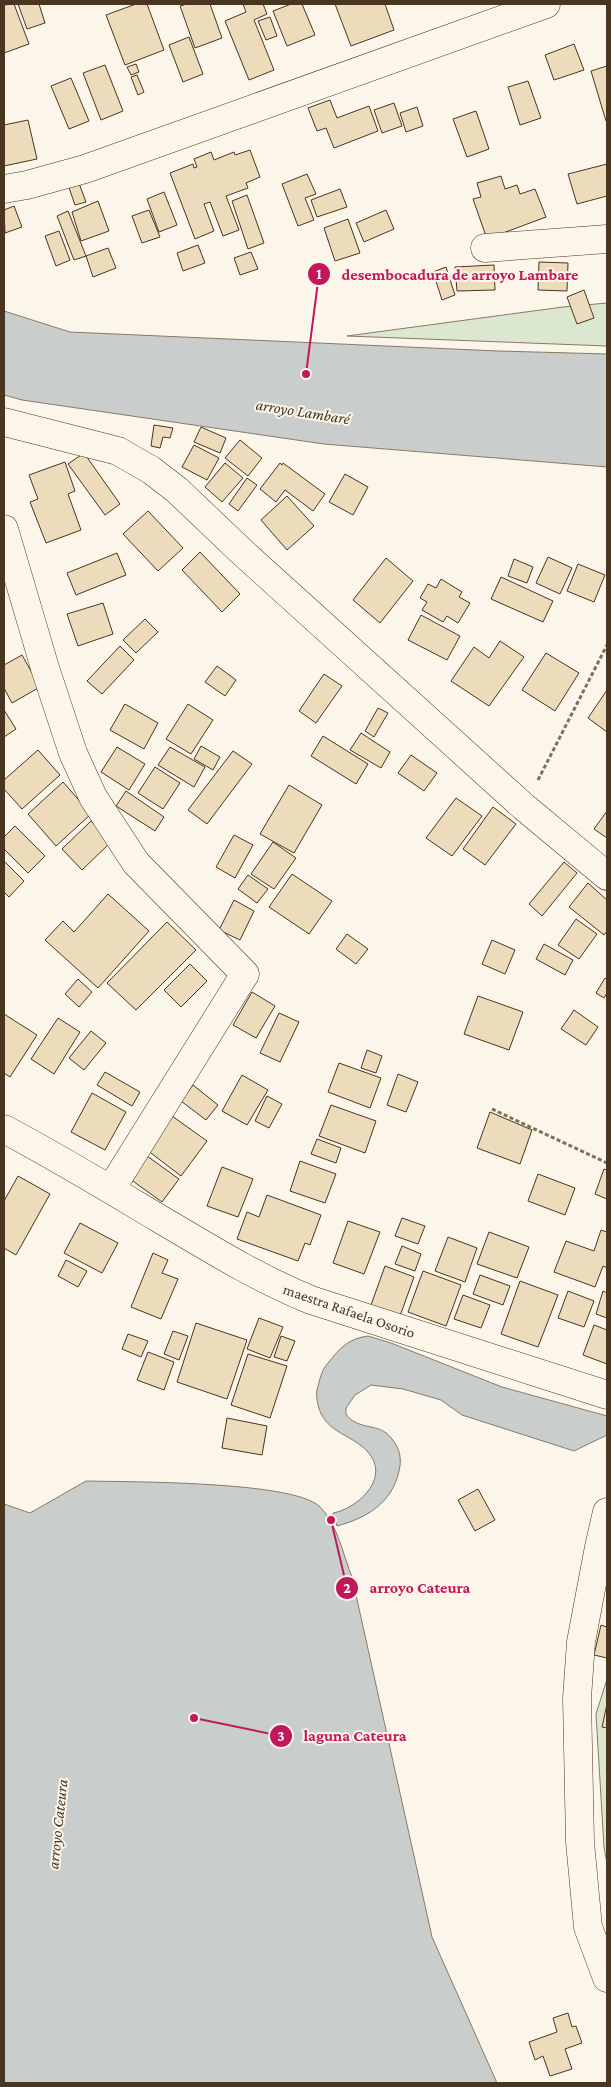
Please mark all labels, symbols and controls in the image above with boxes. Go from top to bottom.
callout: desembocadura de arroyo Lambare [306,259,588,290]
text: 1 [316,266,322,282]
text: desembocadura de arroyo Lambare [342,266,579,283]
water label: arroyo Lambaré [255,396,352,428]
street label: maestra Rafaela Osorio [281,1281,417,1341]
callout: arroyo Cateura [335,1572,480,1603]
text: arroyo Cateura [370,1579,471,1596]
text: 2 [343,1580,351,1596]
callout: laguna Cateura [268,1720,417,1751]
text: laguna Cateura [303,1727,407,1744]
text: 3 [277,1728,285,1744]
water label: arroyo Cateura [44,1778,72,1870]

